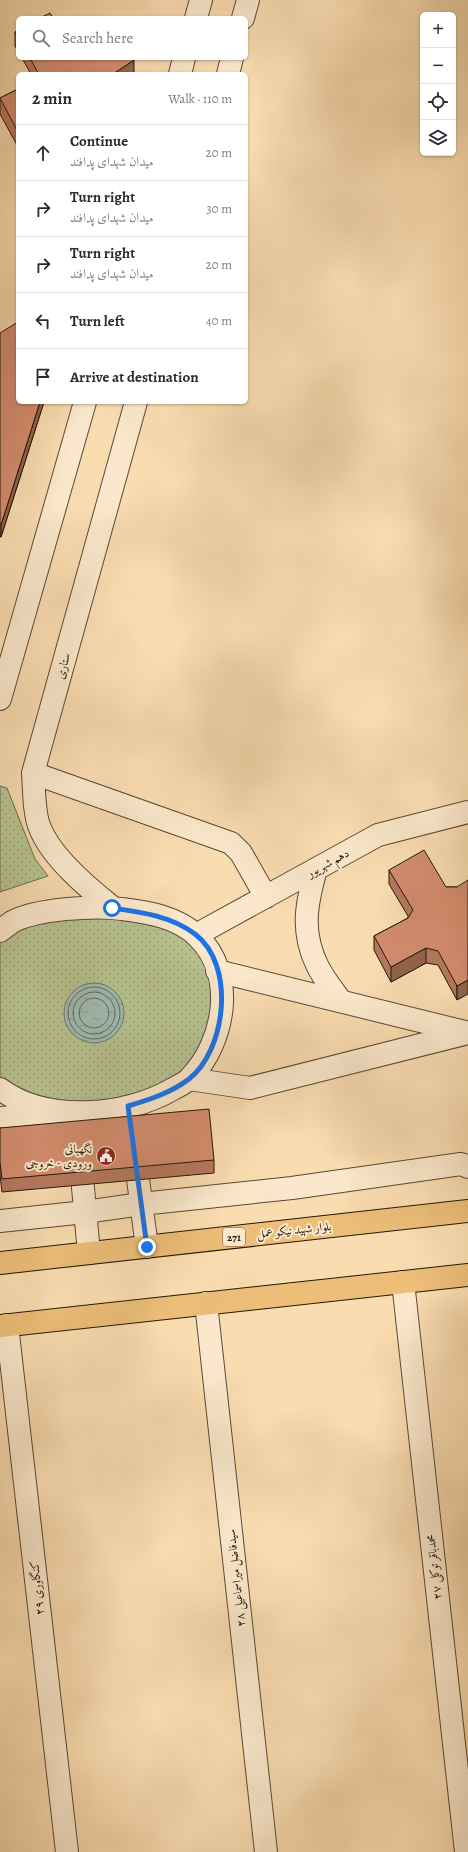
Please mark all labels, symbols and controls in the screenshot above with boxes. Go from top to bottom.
map controls [420,12,456,156]
button: + [420,12,456,48]
search box [16,16,248,60]
icon: search [30,27,52,49]
text: Search here [62,28,133,48]
button: − [420,48,456,84]
button: locate [420,84,456,120]
text: 2 min [32,87,72,110]
text: Walk · 110 m [168,90,232,107]
button: layers [420,120,456,156]
text: Continue [70,131,128,151]
icon: ahead [32,142,54,164]
text: 20 m [206,144,232,161]
text: میدان شهدای پدافند [70,153,154,170]
text: Turn right [70,187,135,207]
icon: right [32,198,54,220]
text: 30 m [206,200,232,217]
text: میدان شهدای پدافند [70,209,154,226]
text: Turn right [70,243,135,263]
icon: right [32,254,54,276]
text: 20 m [206,256,232,273]
text: میدان شهدای پدافند [70,265,154,282]
icon: left [32,310,54,332]
text: Turn left [70,311,125,331]
text: 40 m [206,312,232,329]
icon: arrive [32,366,54,388]
text: Arrive at destination [70,367,199,387]
street label: ستاری [52,651,74,681]
street label: دهم شهریور [303,845,353,884]
route start [103,899,121,917]
place label: نگهبانی ورودی - خروجی [26,1141,92,1171]
public building icon: نگهبانی ورودی - خروجی [95,1145,117,1167]
street label: بلوار شهید نیکو عمل [256,1218,332,1243]
road number: 271 [223,1228,245,1246]
route end [138,1238,156,1256]
street label: سیدفاضل میراسماعیلی ۲۸ [223,1528,250,1628]
street label: محمدباقر توکلی ۲۷ [423,1533,446,1600]
street label: کنگاوری ۲۹ [26,1560,48,1616]

